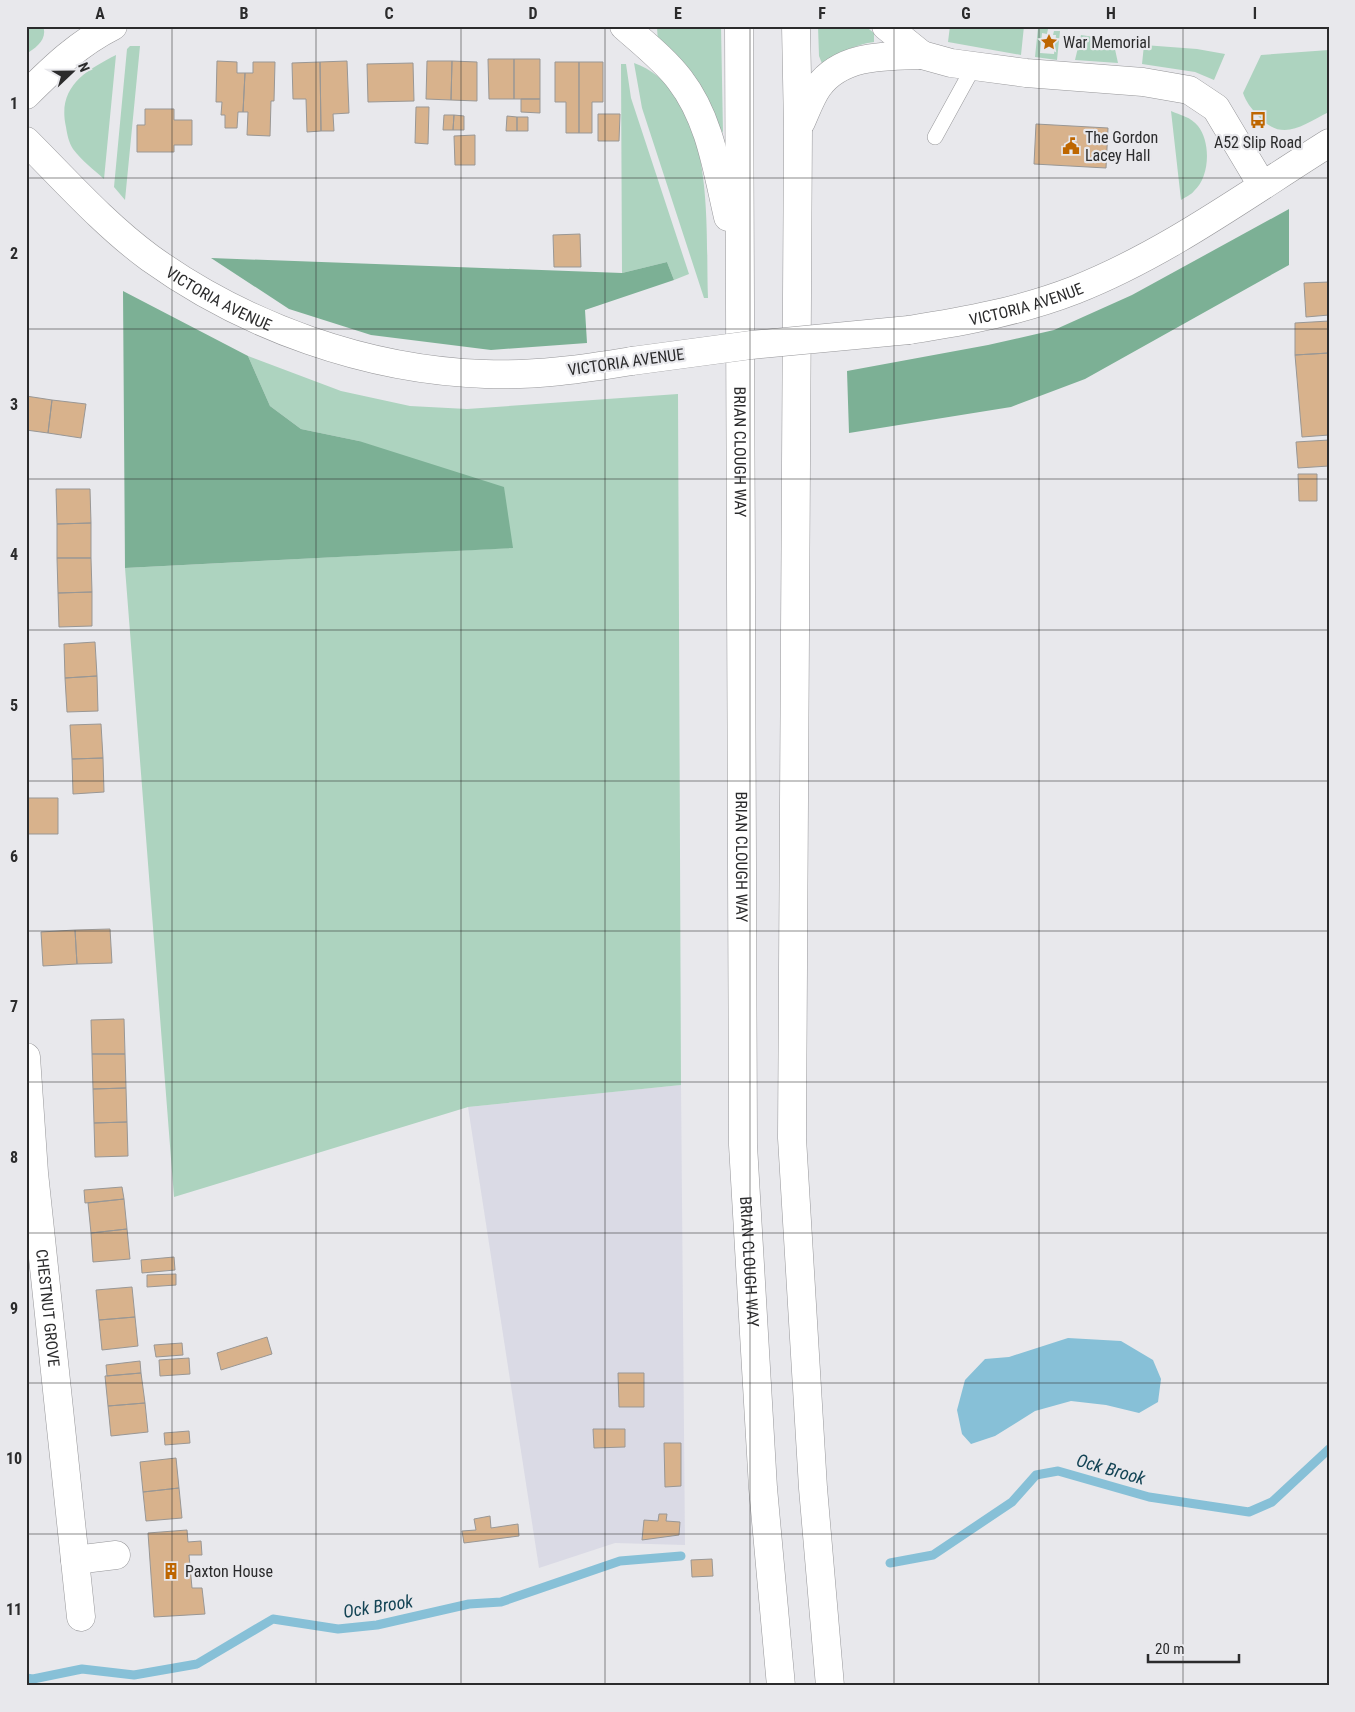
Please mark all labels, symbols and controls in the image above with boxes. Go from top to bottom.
text: A [95,4,105,23]
text: B [240,4,249,23]
text: C [384,4,394,23]
text: D [528,4,538,23]
text: E [674,4,682,23]
text: F [818,4,826,23]
text: G [961,4,971,23]
text: H [1106,4,1116,23]
text: I [1253,4,1257,23]
place icon: War Memorial [1039,32,1059,52]
place label: War Memorial [1063,33,1151,52]
north arrow [48,48,98,98]
text: N [75,60,93,74]
text: 1 [10,94,18,113]
bus stop icon: A52 Slip Road [1248,110,1268,130]
place label: The Gordon Lacey Hall [1085,128,1158,165]
place label: A52 Slip Road [1214,133,1302,152]
public building icon: The Gordon Lacey Hall [1061,136,1081,156]
text: 2 [10,244,18,263]
street label: VICTORIA AVENUE [163,262,275,334]
street label: VICTORIA AVENUE [968,278,1086,329]
street label: VICTORIA AVENUE [567,344,685,380]
street label: BRIAN CLOUGH WAY [731,387,750,518]
text: 3 [10,395,18,414]
text: 4 [10,545,18,564]
text: 5 [10,696,18,715]
street label: BRIAN CLOUGH WAY [732,792,752,923]
text: 6 [10,847,18,866]
text: 7 [10,997,18,1016]
text: 8 [10,1148,18,1167]
street label: BRIAN CLOUGH WAY [737,1196,763,1328]
street label: CHESTNUT GROVE [33,1248,64,1368]
text: 9 [10,1299,18,1318]
text: 10 [6,1449,22,1468]
water label: Ock Brook [1074,1449,1149,1489]
building icon: Paxton House [161,1561,181,1581]
place label: Paxton House [185,1562,273,1581]
water label: Ock Brook [341,1590,416,1622]
text: 11 [6,1600,22,1619]
scale bar [1148,1632,1239,1664]
text: 20 m [1155,1640,1185,1658]

